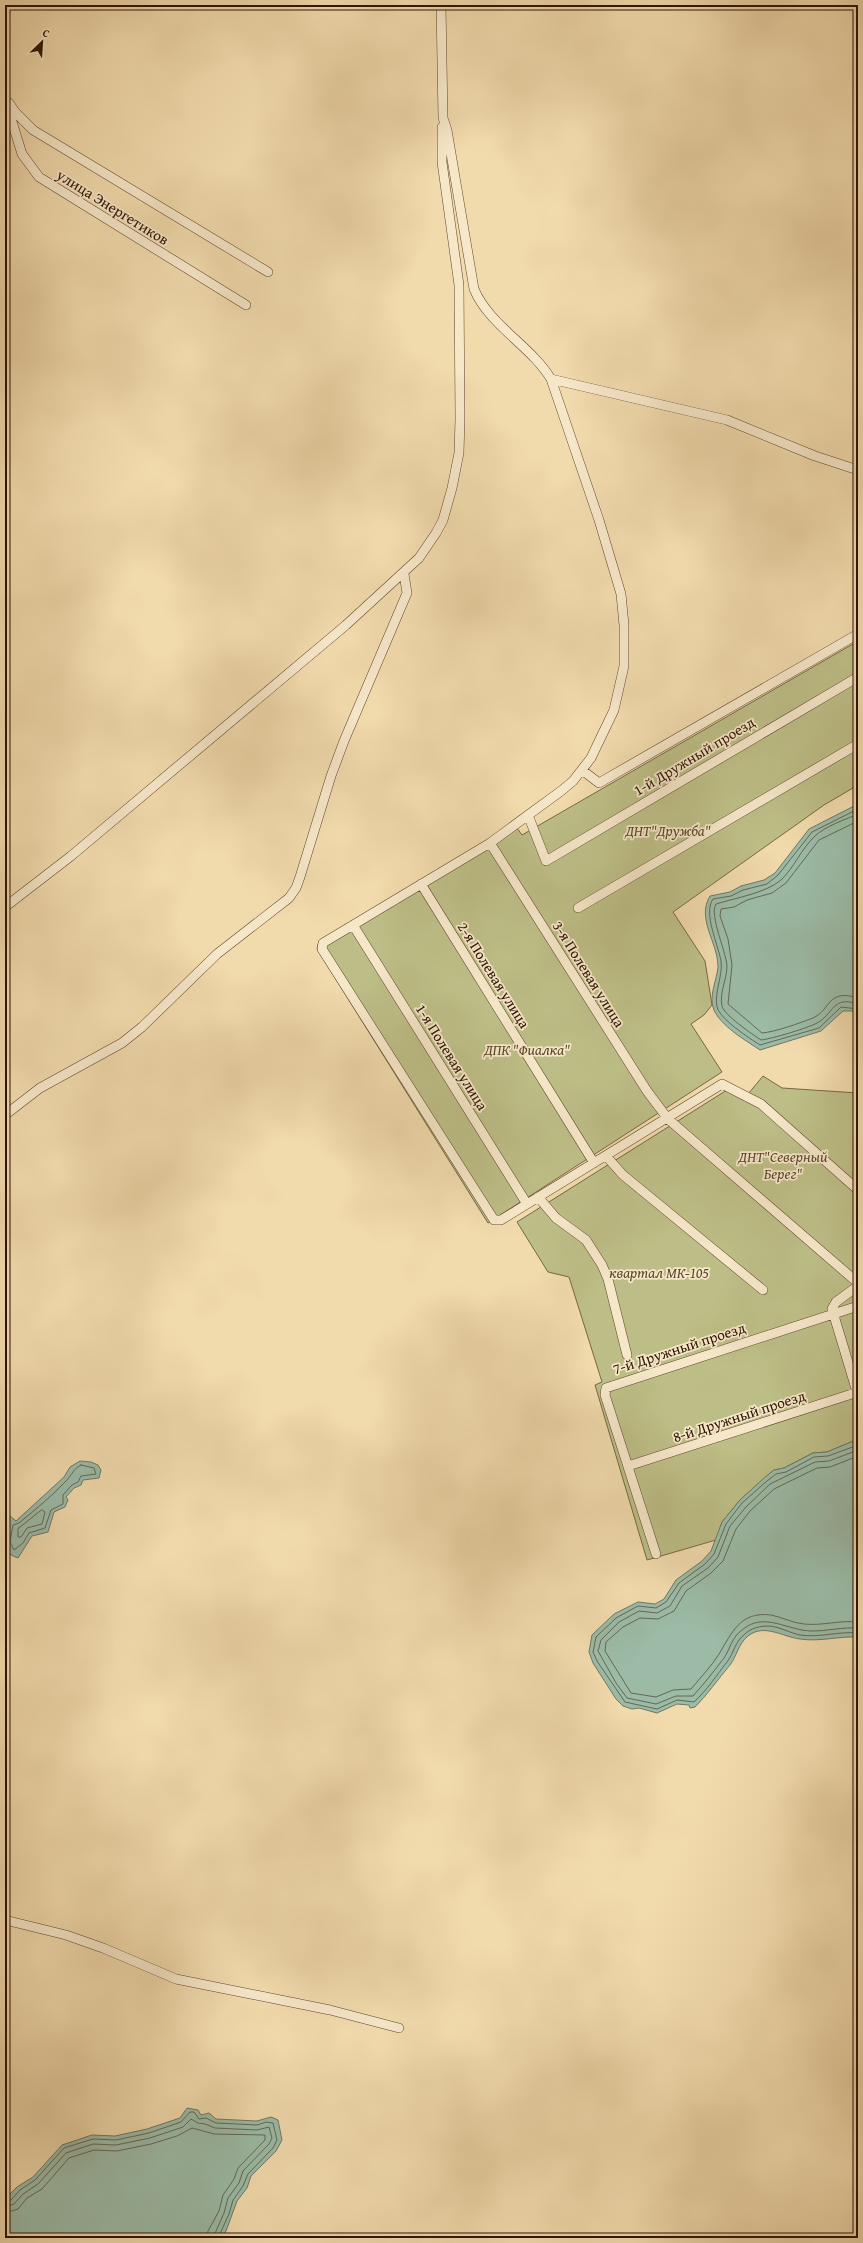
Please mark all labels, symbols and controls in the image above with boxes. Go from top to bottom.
north arrow [22,22,62,62]
text: С [40,24,52,42]
street label: улица Энергетиков [52,163,173,250]
street label: 1-й Дружный проезд [629,711,759,801]
park label: ДНТ"Дружба" [624,820,711,841]
street label: 3-я Полевая улица [548,917,631,1032]
street label: 2-я Полевая улица [453,918,536,1033]
street label: 1-я Полевая улица [411,1000,494,1115]
park label: ДПК "Фиалка" [483,1039,570,1060]
park label: ДНТ"Северный Берег" [737,1146,828,1184]
park label: квартал МК-105 [609,1262,709,1283]
street label: 7-й Дружный проезд [610,1317,748,1379]
street label: 8-й Дружный проезд [670,1385,808,1447]

